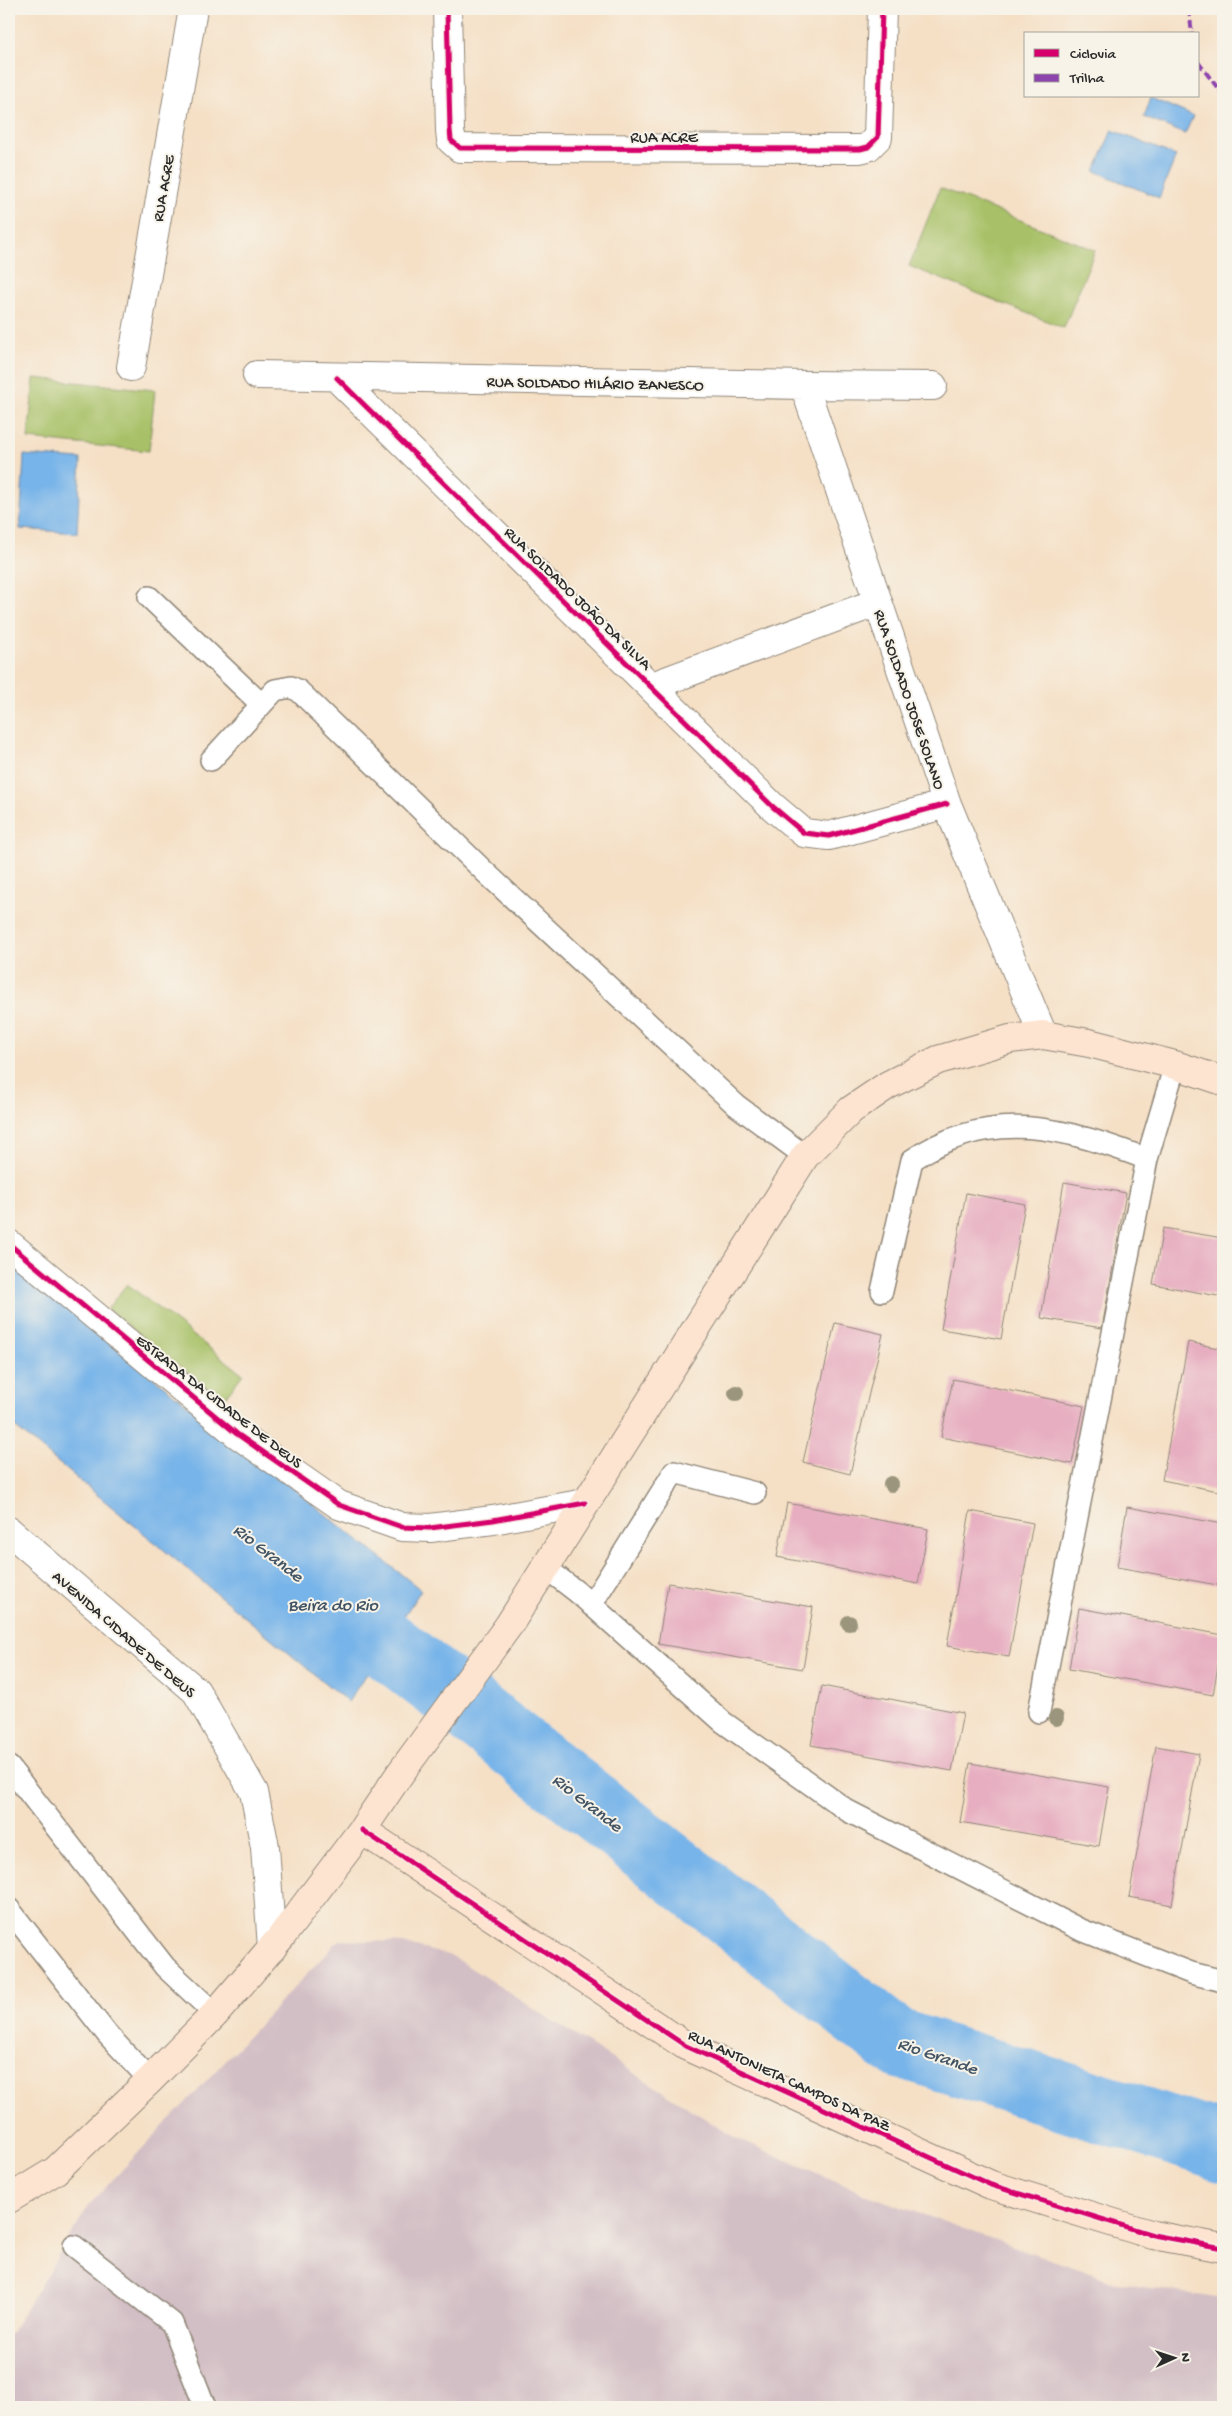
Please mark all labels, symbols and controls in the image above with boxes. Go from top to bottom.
legend [1024,32,1200,98]
text: Ciclovia [1070,46,1116,64]
text: Trilha [1069,70,1105,88]
street label: RUA ACRE [630,130,699,149]
street label: RUA ACRE [150,153,181,223]
street label: RUA SOLDADO HILÁRIO ZANESCO [486,373,704,397]
street label: RUA SOLDADO JOÃO DA SILVA [499,523,656,676]
street label: RUA SOLDADO JOSE SOLANO [868,608,948,793]
street label: ESTRADA DA CIDADE DE DEUS [131,1332,306,1474]
water label: Rio Grande [228,1520,307,1588]
street label: AVENIDA CIDADE DE DEUS [47,1568,199,1704]
water label: Beira do Rio [288,1596,379,1617]
water label: Rio Grande [547,1770,626,1838]
street label: RUA ANTONIETA CAMPOS DA PAZ [684,2027,893,2138]
water label: Rio Grande [894,2034,981,2081]
north arrow [1150,2334,1200,2384]
text: N [1176,2352,1193,2362]

